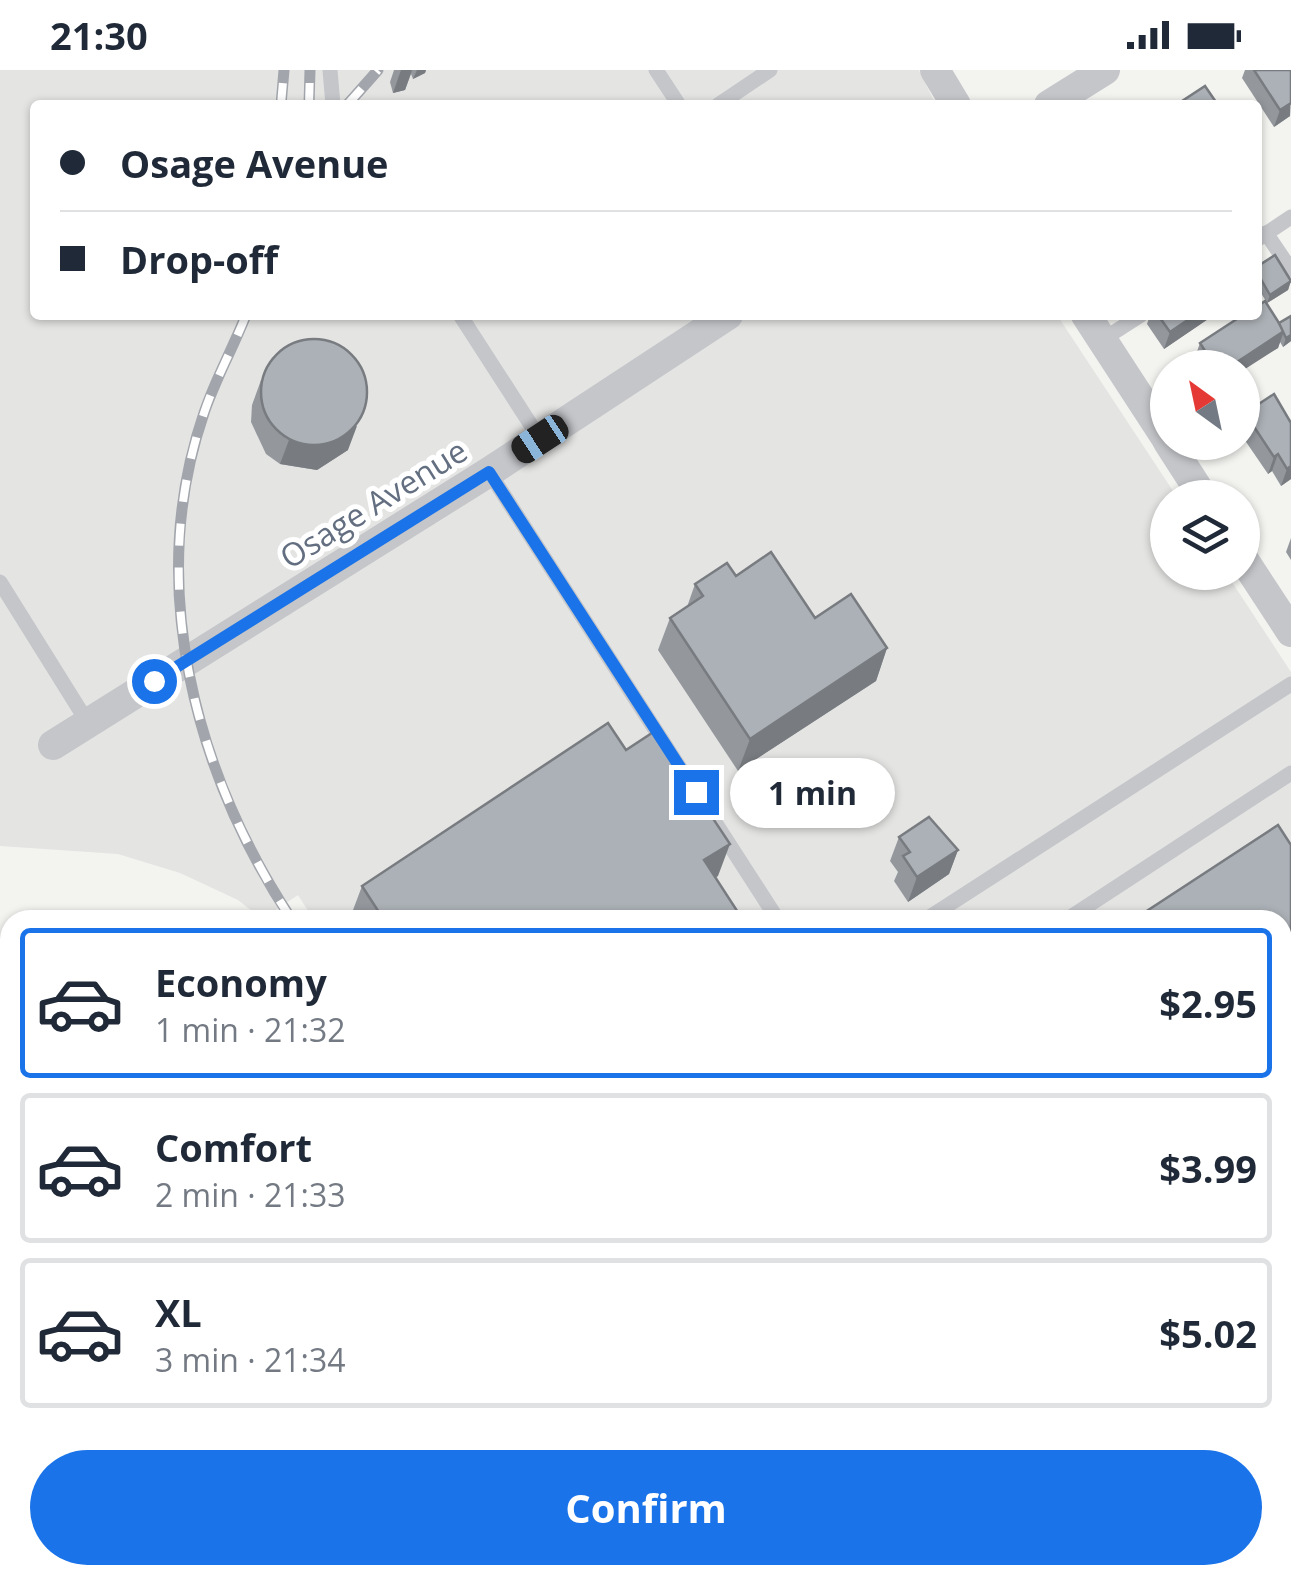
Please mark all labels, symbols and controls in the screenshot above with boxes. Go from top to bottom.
text: 21:30 [50,9,148,61]
text: Osage Avenue [120,137,389,189]
text: Drop-off [120,233,278,285]
north arrow [1150,350,1260,460]
map controls [1150,350,1260,590]
car [507,410,573,468]
street label: Osage Avenue [271,428,475,578]
button: layers [1150,480,1260,590]
route start [132,659,177,704]
callout: 1 min [731,757,896,827]
route end [674,770,719,815]
text: 1 min [768,771,857,814]
text: Economy [155,956,327,1008]
icon: car [35,958,125,1048]
text: $2.95 [1159,977,1257,1029]
text: 1 min · 21:32 [155,1008,346,1051]
text: Comfort [155,1121,312,1173]
icon: car [35,1123,125,1213]
text: $3.99 [1159,1142,1257,1194]
text: 2 min · 21:33 [155,1173,346,1216]
text: XL [155,1286,202,1338]
icon: car [35,1288,125,1378]
text: $5.02 [1159,1307,1257,1359]
text: 3 min · 21:34 [155,1338,346,1381]
button: Confirm [30,1450,1262,1565]

